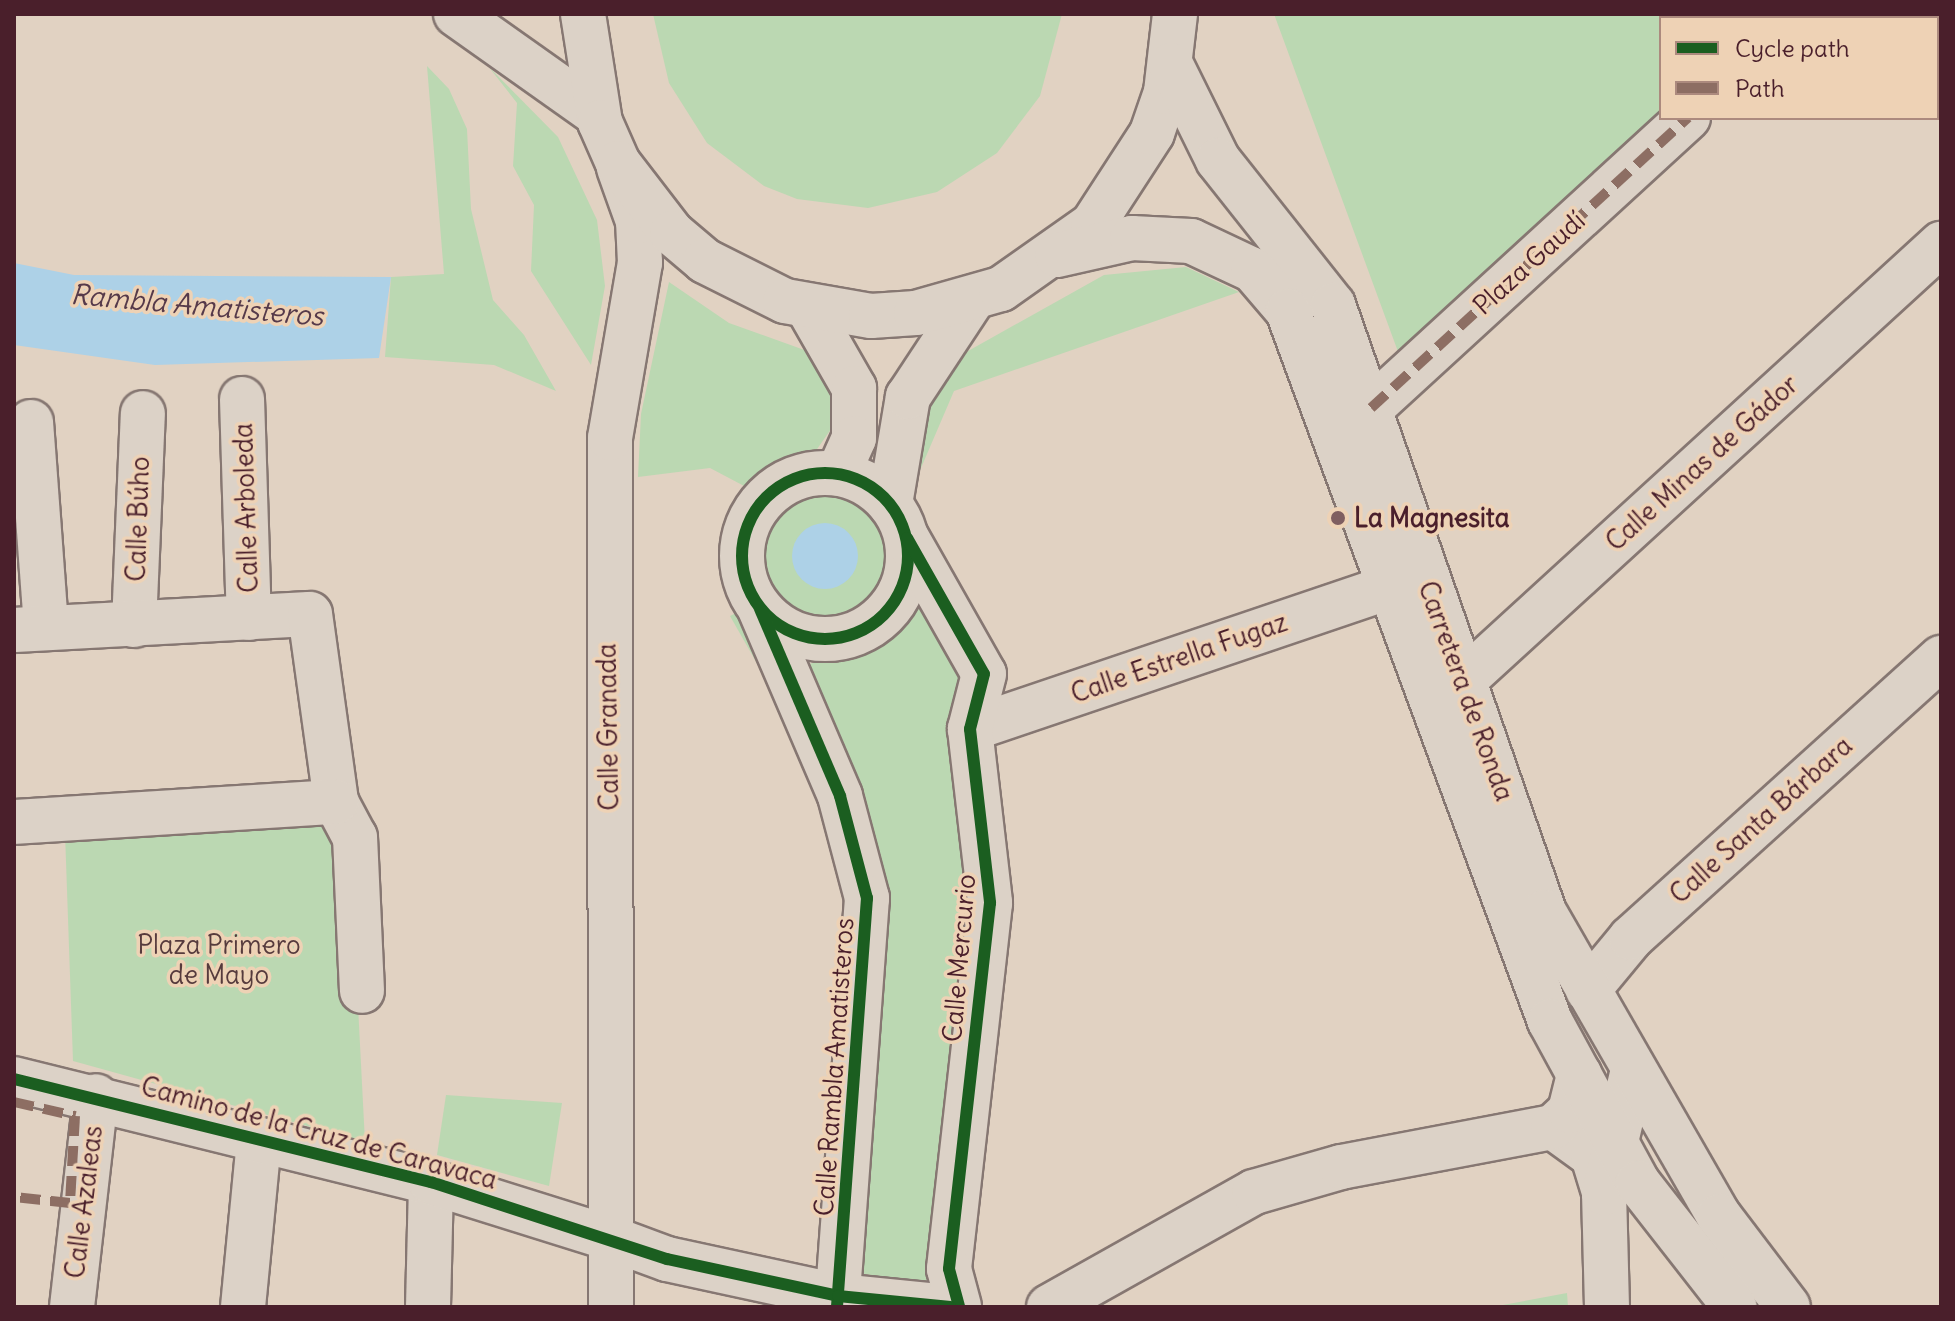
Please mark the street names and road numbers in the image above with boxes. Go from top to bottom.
street label: Plaza Gaudí [1467,205,1591,321]
street label: Calle Minas de Gádor [1600,369,1804,557]
street label: Calle Arboleda [227,423,265,593]
street label: Calle Búho [120,456,156,582]
street label: Carretera de Ronda [1412,577,1520,805]
street label: Calle Estrella Fugaz [1067,606,1291,710]
street label: Calle Granada [591,643,625,811]
street label: Calle Santa Bárbara [1663,730,1859,910]
street label: Calle Mercurio [936,873,982,1043]
street label: Calle Rambla Amatisteros [808,917,860,1217]
street label: Camino de la Cruz de Caravaca [138,1070,500,1196]
street label: Calle Azaleas [59,1124,109,1280]

